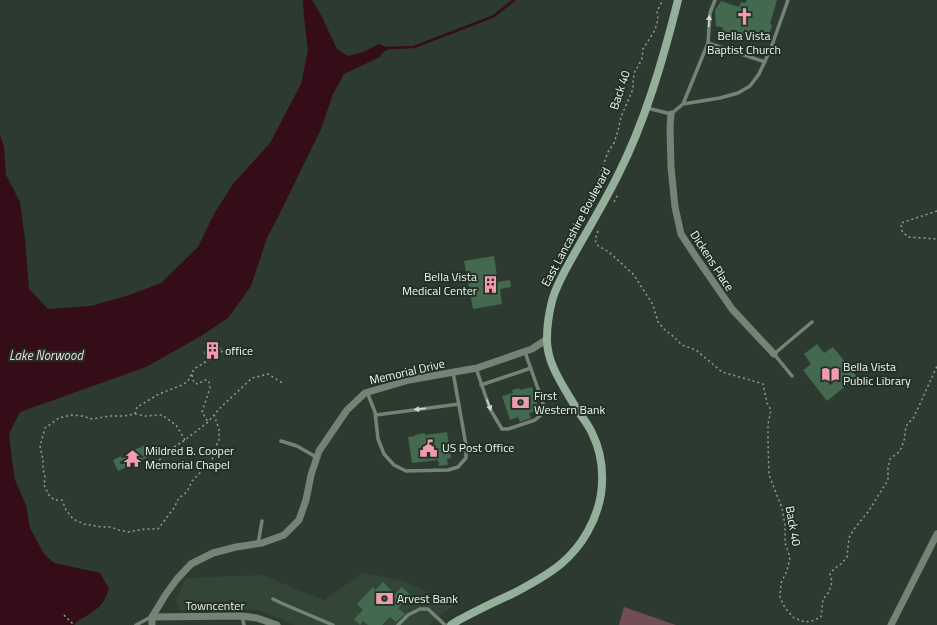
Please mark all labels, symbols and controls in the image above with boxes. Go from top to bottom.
church icon: Bella Vista Baptist Church [734,7,754,27]
one-way arrow [706,15,713,27]
place label: Bella Vista Baptist Church [707,26,781,59]
street label: Back 40 [604,67,635,112]
street label: East Lancashire Boulevard [536,164,615,290]
street label: Dickens Place [686,227,739,295]
place label: Bella Vista Medical Center [402,267,477,300]
building icon: Bella Vista Medical Center [480,274,500,294]
building icon: office [202,341,222,361]
place label: office [225,341,253,360]
water label: Lake Norwood [9,345,84,365]
street label: Memorial Drive [367,354,446,389]
place label: Bella Vista Public Library [843,357,911,390]
library icon: Bella Vista Public Library [820,364,840,384]
place label: First Western Bank [534,386,605,419]
bank icon: First Western Bank [511,393,531,413]
one-way arrow [486,400,492,412]
one-way arrow [414,406,426,412]
public building icon: US Post Office [419,438,439,458]
place label: US Post Office [442,438,514,457]
place label: Mildred B. Cooper Memorial Chapel [145,441,234,474]
temple icon: Mildred B. Cooper Memorial Chapel [122,448,142,468]
street label: Back 40 [781,504,806,548]
bank icon: Arvest Bank [374,589,394,609]
place label: Arvest Bank [397,589,458,608]
street label: Towncenter [185,596,245,615]

